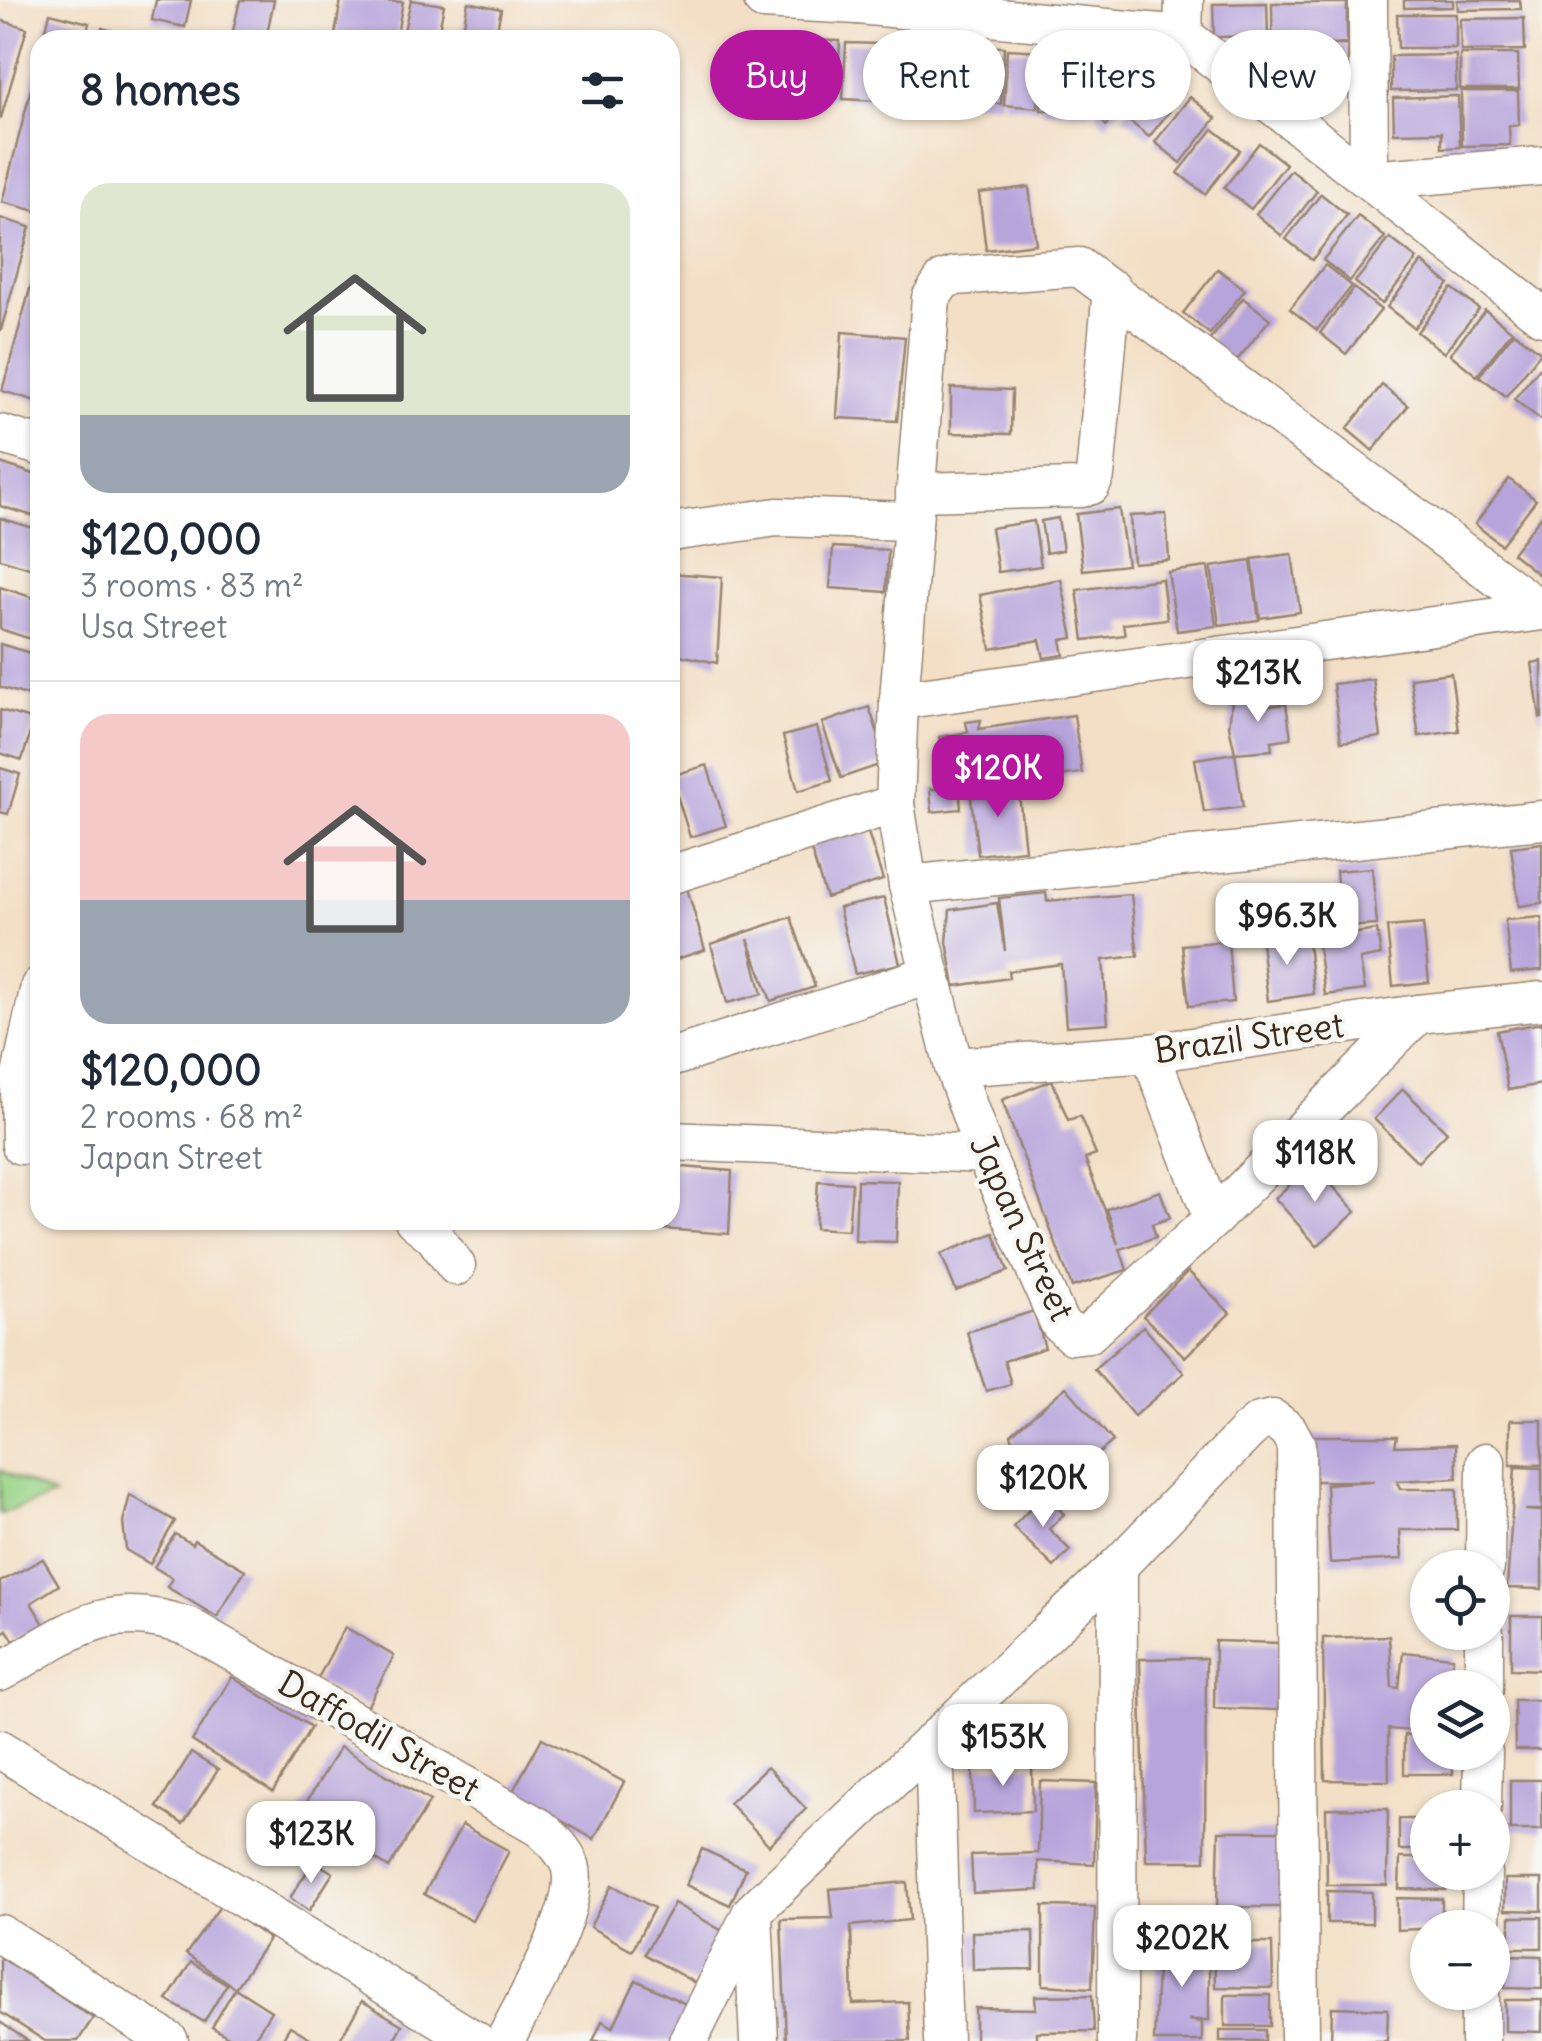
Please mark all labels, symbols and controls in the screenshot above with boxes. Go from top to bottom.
chip: Buy [710,30,843,120]
chip: Rent [863,30,1005,120]
chip: Filters [1025,30,1191,120]
chip: New [1211,30,1351,120]
icon: filters [575,63,630,118]
text: 8 homes [80,64,241,116]
icon: home [265,248,445,428]
text: $120,000 [80,513,262,565]
text: 3 rooms · 83 m² [80,565,304,606]
text: Usa Street [80,606,227,647]
pin: $213K [1188,640,1328,725]
text: $213K [1215,652,1301,693]
pin: $120K [928,735,1068,820]
text: $120K [954,747,1042,788]
icon: home [265,779,445,959]
pin: $96.3K [1206,883,1368,968]
text: $96.3K [1237,895,1337,936]
street label: Brazil Street [1151,1002,1347,1072]
text: $120,000 [80,1044,262,1096]
text: 2 rooms · 68 m² [80,1096,303,1137]
pin: $118K [1245,1120,1385,1205]
street label: Japan Street [961,1128,1085,1328]
text: $118K [1275,1132,1355,1173]
text: Japan Street [80,1137,263,1178]
pin: $120K [973,1445,1113,1530]
text: $120K [999,1457,1087,1498]
map controls [1410,1550,1510,2010]
button: locate [1410,1550,1510,1650]
street label: Daffodil Street [271,1660,488,1811]
button: layers [1410,1670,1510,1770]
pin: $153K [933,1704,1073,1789]
text: $153K [960,1716,1046,1757]
button: + [1410,1790,1510,1890]
pin: $123K [241,1801,381,1886]
text: $123K [268,1813,354,1854]
pin: $202K [1112,1905,1252,1990]
button: − [1410,1910,1510,2010]
text: $202K [1135,1917,1229,1958]

